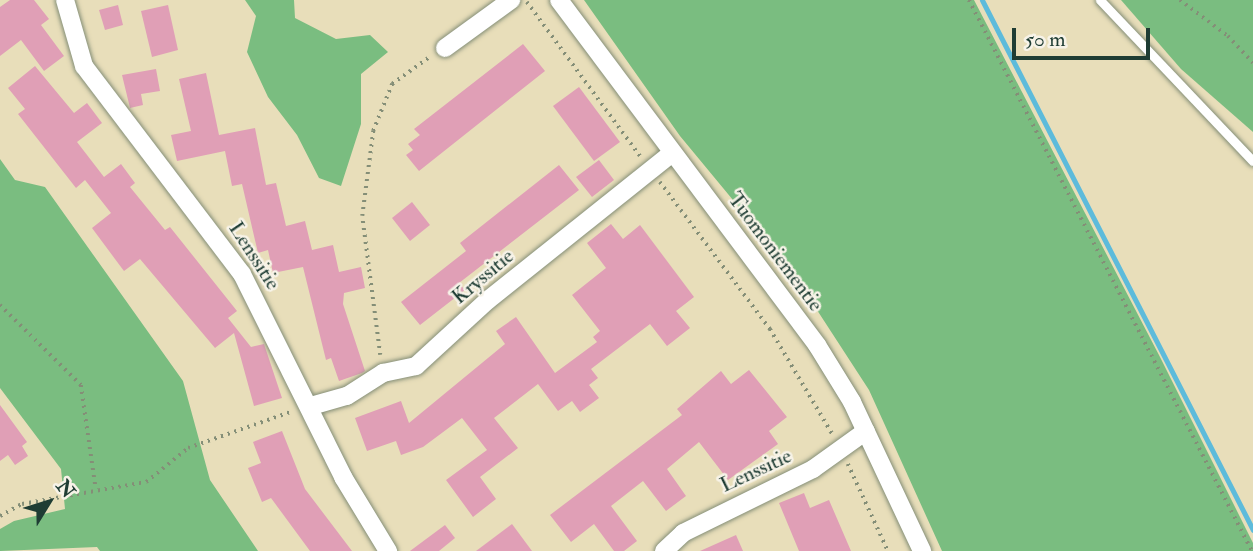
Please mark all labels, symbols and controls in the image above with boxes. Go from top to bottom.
scale bar [1015,14,1153,58]
text: 50 m [1025,26,1066,53]
street label: Tuomoniementie [722,187,828,317]
street label: Lenssitie [223,217,285,295]
street label: Kryssitie [447,244,519,310]
street label: Lenssitie [716,444,796,498]
north arrow [14,467,84,537]
text: N [51,475,80,503]

